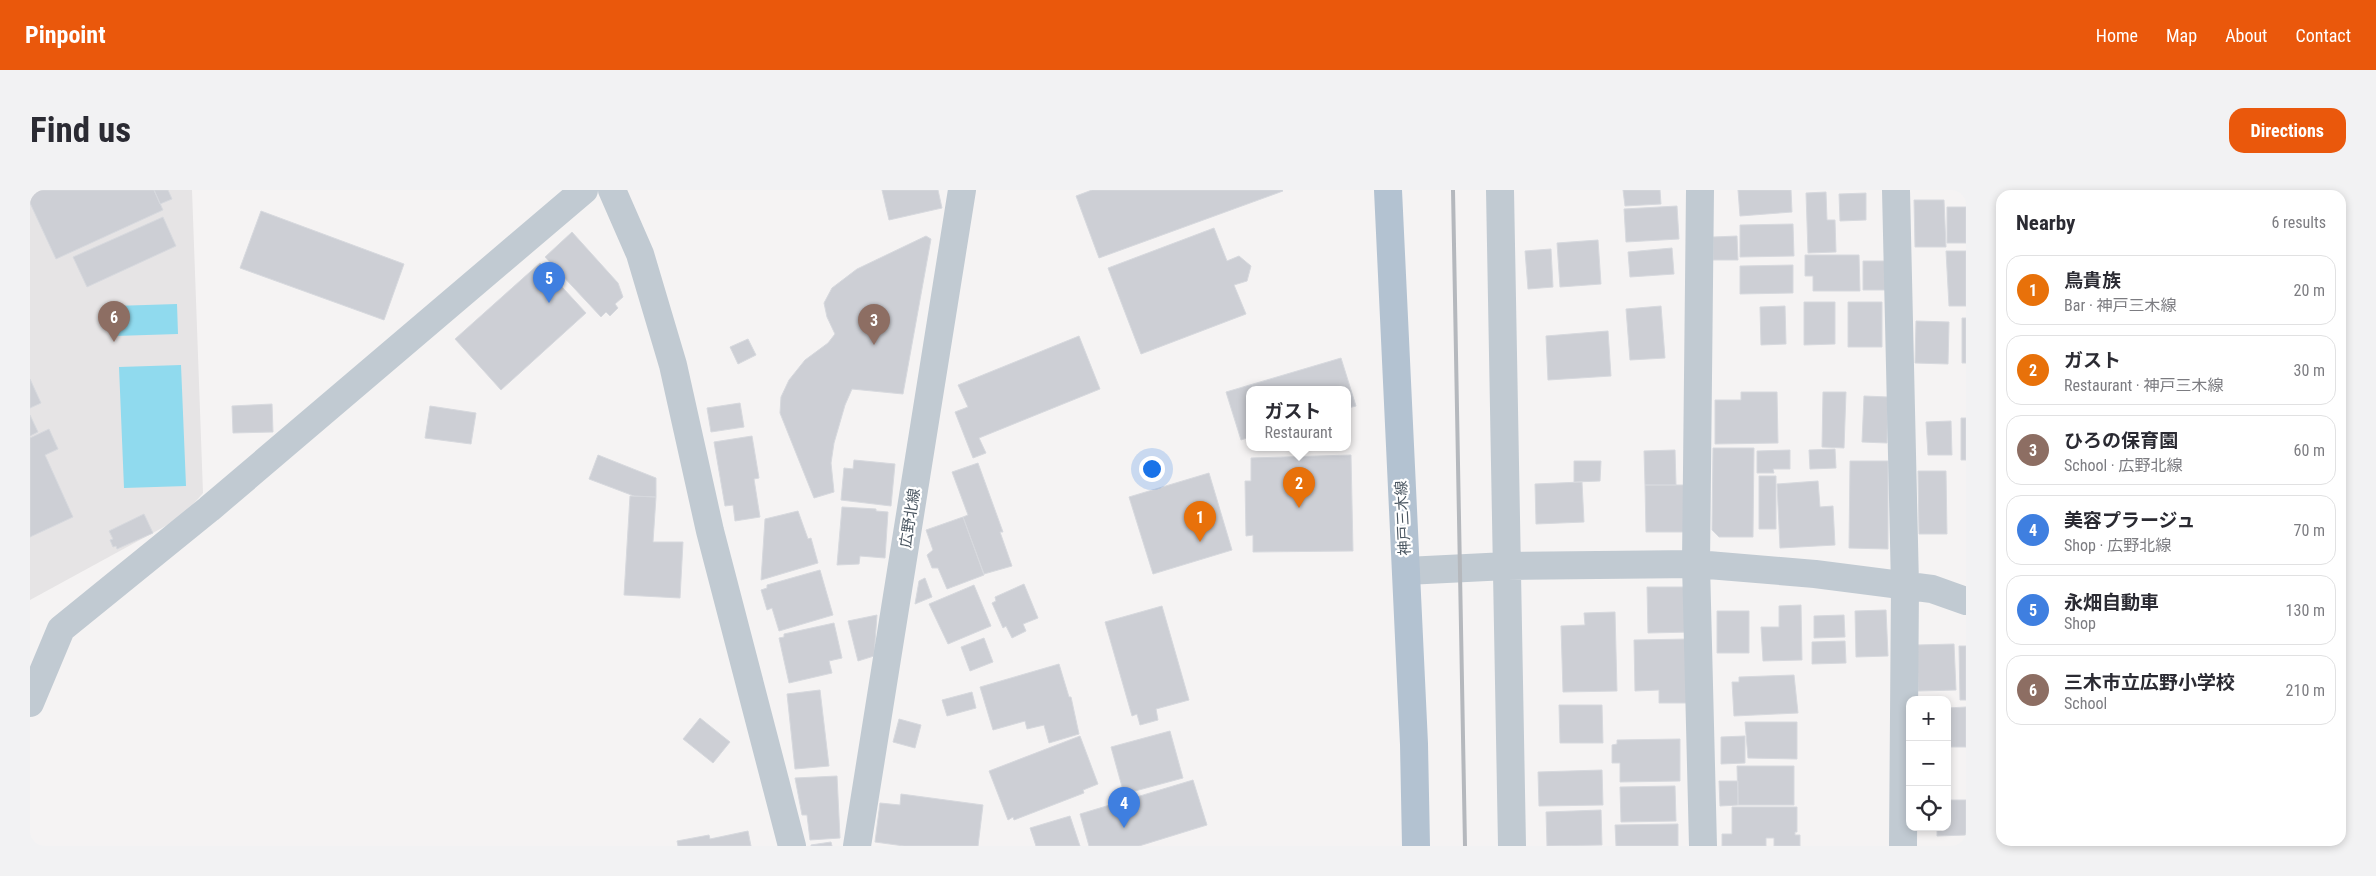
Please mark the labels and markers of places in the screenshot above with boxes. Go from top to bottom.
pin: 5 [533,262,565,303]
pin: 6 [98,301,130,342]
pin: 3 [858,304,890,345]
pin: 2 [1283,467,1315,508]
pin: 1 [1184,501,1216,542]
pin: 4 [1108,787,1140,828]

